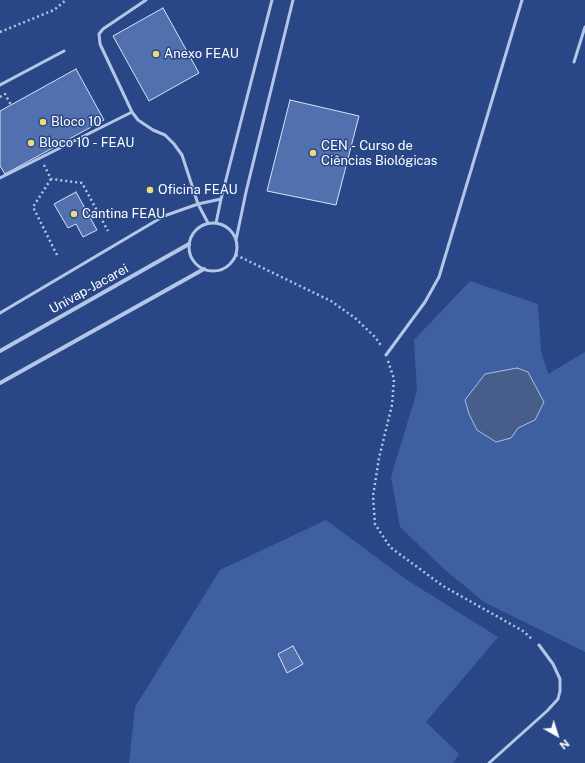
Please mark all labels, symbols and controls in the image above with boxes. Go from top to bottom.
place label: Anexo FEAU [164,46,239,62]
marker: Anexo FEAU [151,49,161,59]
place label: Bloco 10 [51,114,101,130]
marker: Bloco 10 [38,117,48,127]
place label: Bloco 10 - FEAU [39,135,134,151]
marker: Bloco 10 - FEAU [26,138,36,148]
place label: CEN - Curso de Ciências Biológicas [321,138,437,169]
marker: CEN - Curso de Ciências Biológicas [308,148,318,158]
place label: Oficina FEAU [158,182,238,198]
marker: Oficina FEAU [145,185,155,195]
place label: Cantina FEAU [82,206,165,222]
marker: Cantina FEAU [69,209,79,219]
street label: Univap-Jacarei [47,261,131,317]
north arrow [537,715,577,755]
text: N [557,737,572,752]

